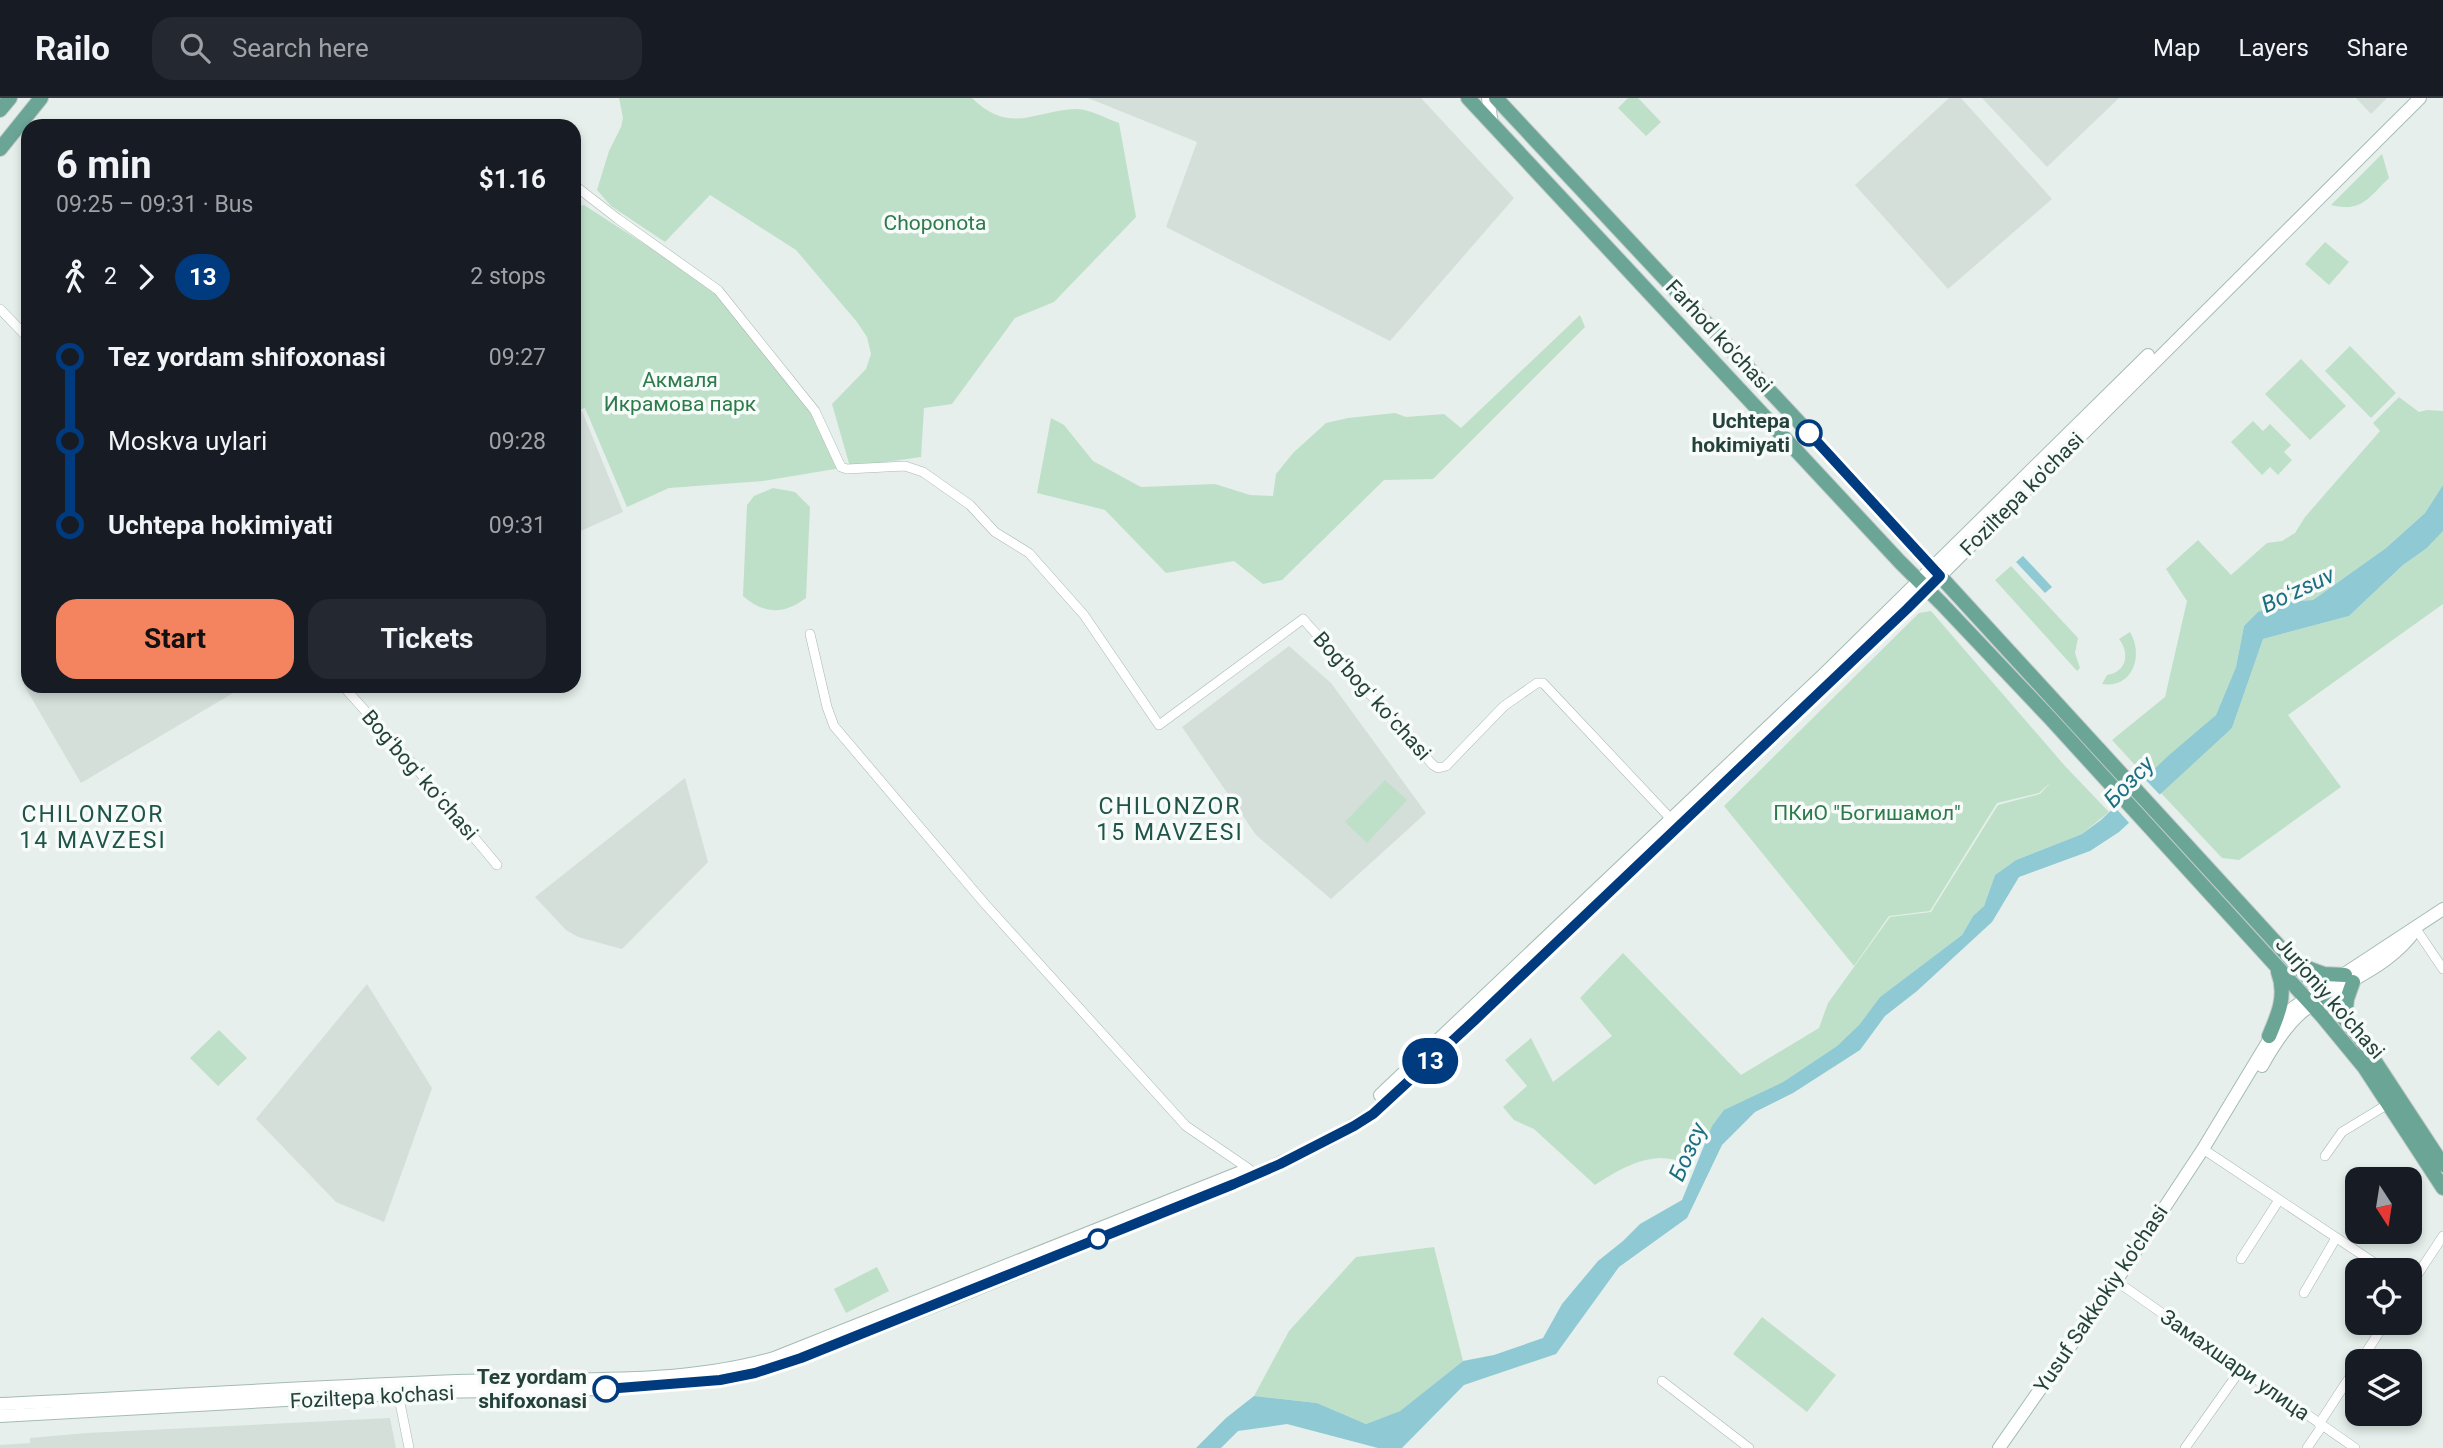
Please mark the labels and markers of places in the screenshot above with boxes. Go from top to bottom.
place label: Uchtepa hokimiyati [1692,409,1790,457]
marker: Uchtepa hokimiyati [1796,420,1822,446]
unlabelled marker [1088,1229,1108,1249]
place label: Tez yordam shifoxonasi [477,1365,587,1413]
marker: Tez yordam shifoxonasi [593,1376,619,1402]

